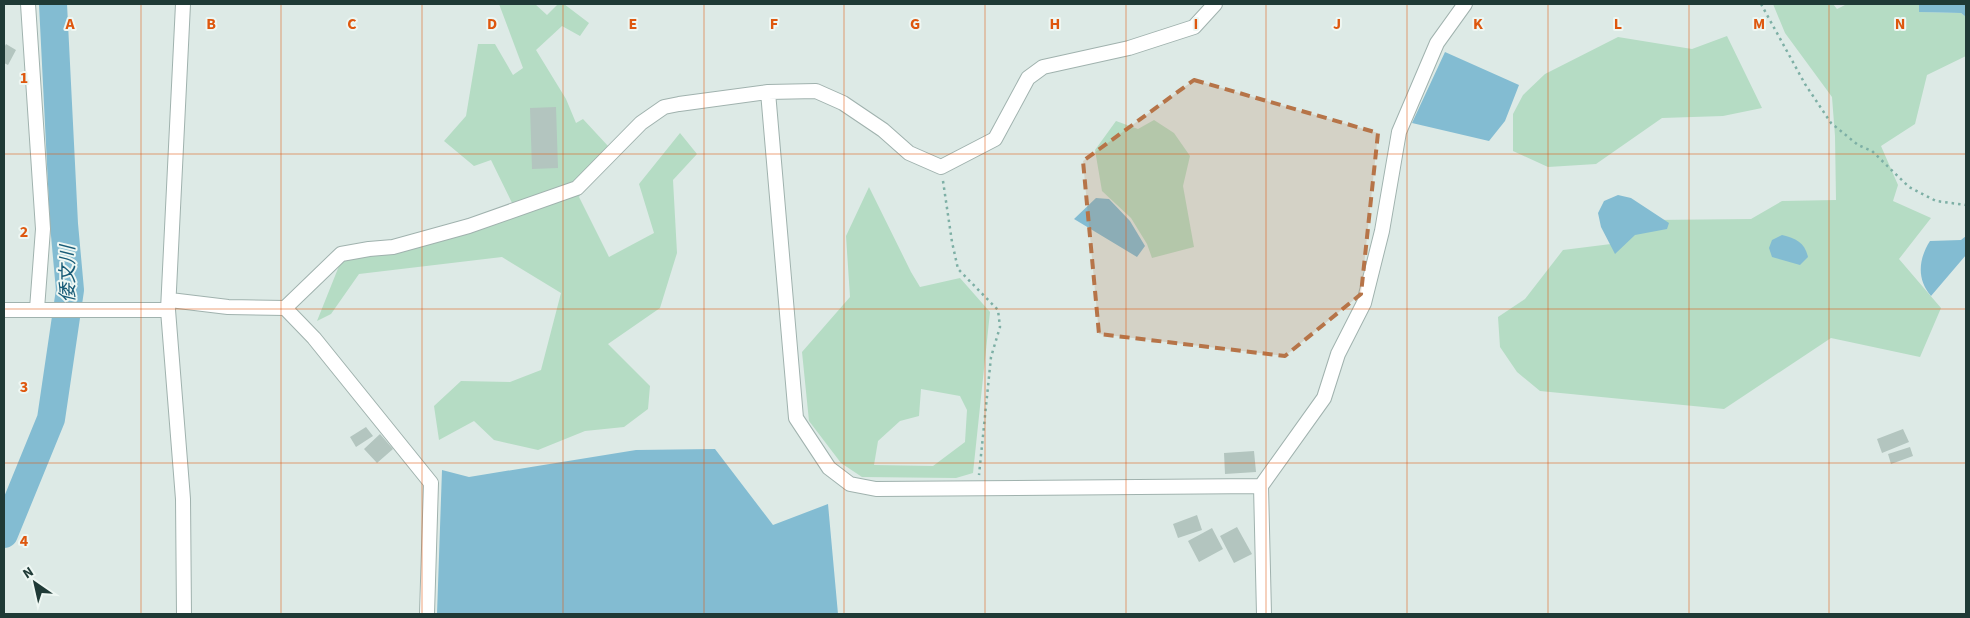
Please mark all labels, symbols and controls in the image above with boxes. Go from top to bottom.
text: A [64,13,75,35]
text: B [206,13,216,35]
text: C [347,13,357,35]
text: D [487,13,497,35]
text: E [629,13,637,35]
text: F [770,13,778,35]
text: G [910,13,920,35]
text: H [1050,13,1060,35]
text: I [1194,13,1198,35]
text: J [1333,13,1341,35]
text: K [1473,13,1483,35]
text: L [1614,13,1622,35]
text: M [1753,13,1765,35]
text: N [1895,13,1905,35]
text: 1 [20,67,28,89]
text: 2 [20,221,28,243]
water label: 倭文川 [55,244,82,303]
text: 3 [20,376,28,398]
text: 4 [20,530,29,552]
north arrow [10,558,60,608]
text: N [19,562,38,584]

